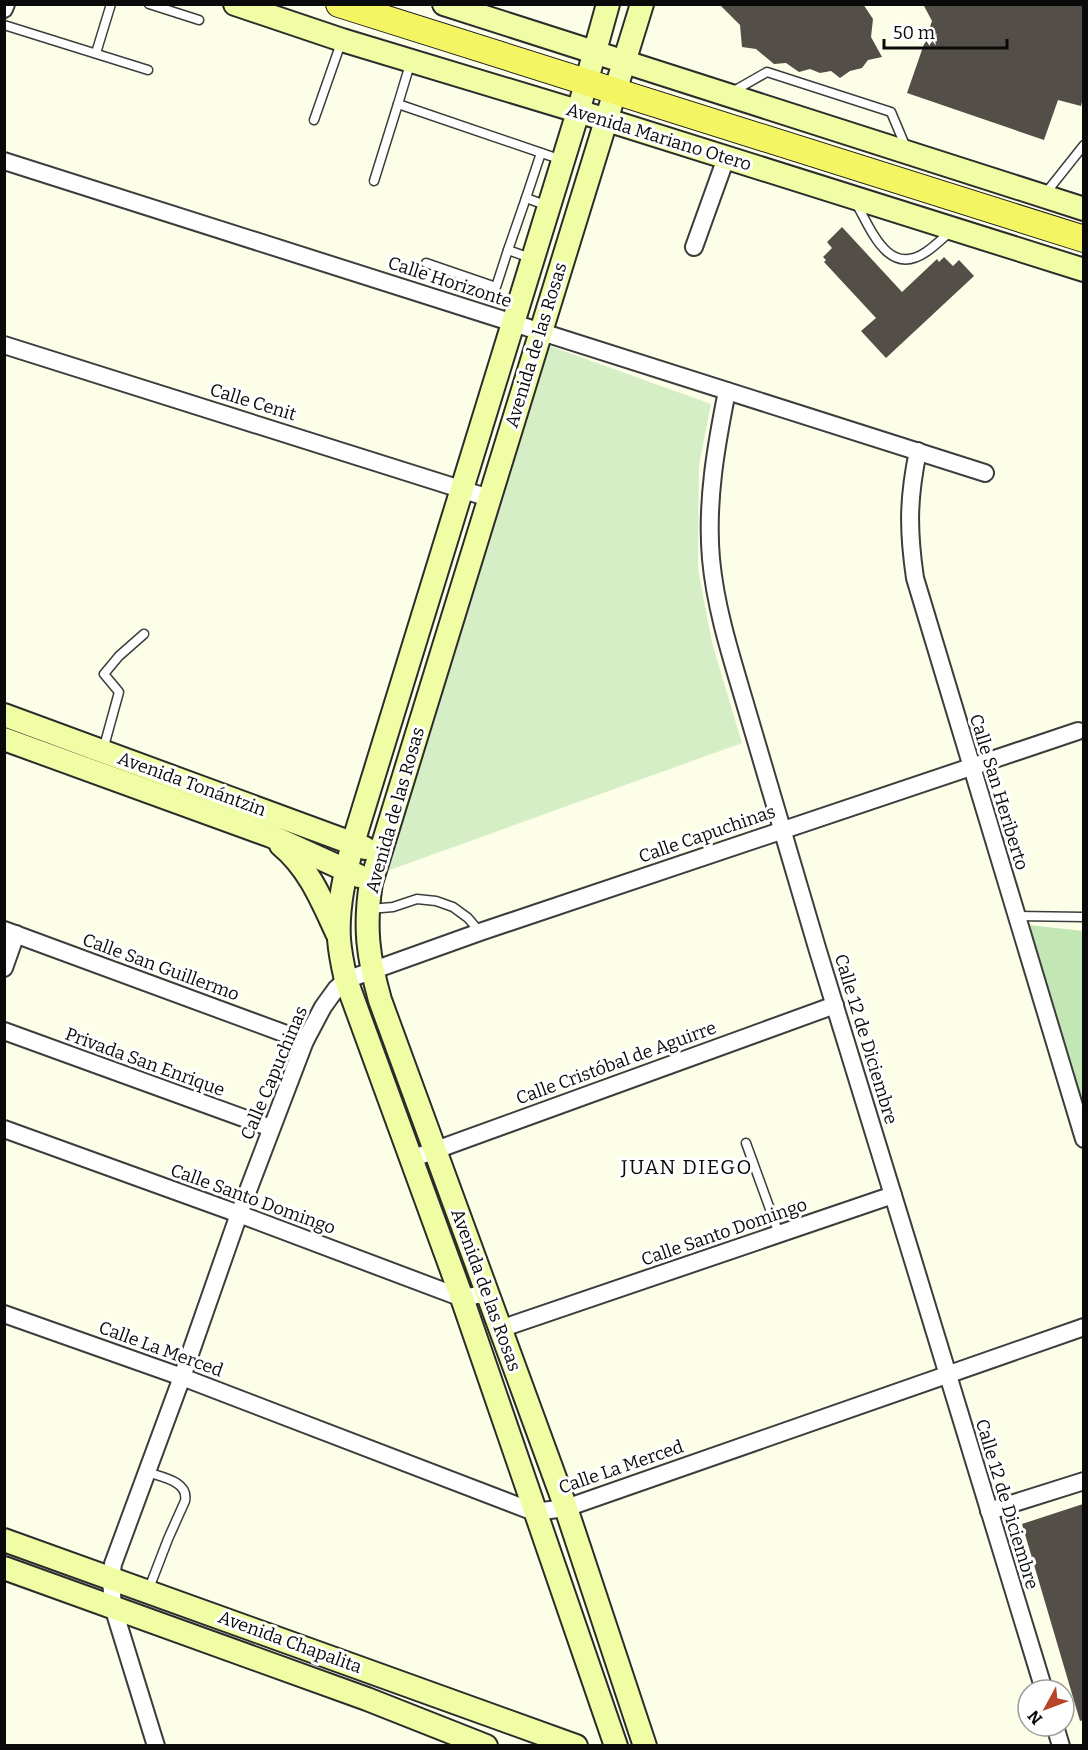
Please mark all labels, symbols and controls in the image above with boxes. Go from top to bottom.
scale bar [884,12,1007,50]
text: 50 m [893,22,935,44]
street label: Avenida Mariano Otero [564,98,754,176]
street label: Calle Horizonte [385,252,515,312]
street label: Avenida de las Rosas [500,260,572,430]
street label: Calle Cenit [207,378,299,426]
street label: Calle San Heriberto [965,711,1033,873]
street label: Avenida de las Rosas [361,725,429,895]
street label: Avenida Tonántzin [115,747,270,821]
street label: Calle Capuchinas [636,800,778,868]
street label: Calle San Guillermo [80,928,242,1006]
street label: Calle 12 de Diciembre [830,951,902,1127]
street label: Calle Capuchinas [236,1003,312,1143]
street label: Calle Cristóbal de Aguirre [513,1017,719,1109]
street label: Privada San Enrique [62,1023,228,1101]
district label: JUAN DIEGO [620,1155,753,1179]
street label: Calle Santo Domingo [167,1159,339,1239]
street label: Calle Santo Domingo [638,1193,810,1271]
street label: Avenida de las Rosas [446,1206,526,1374]
street label: Calle La Merced [96,1316,226,1382]
street label: Calle 12 de Diciembre [971,1416,1043,1592]
street label: Calle La Merced [556,1435,687,1499]
street label: Avenida Chapalita [215,1606,365,1678]
north arrow [1016,1678,1076,1738]
text: N [1024,1707,1046,1728]

